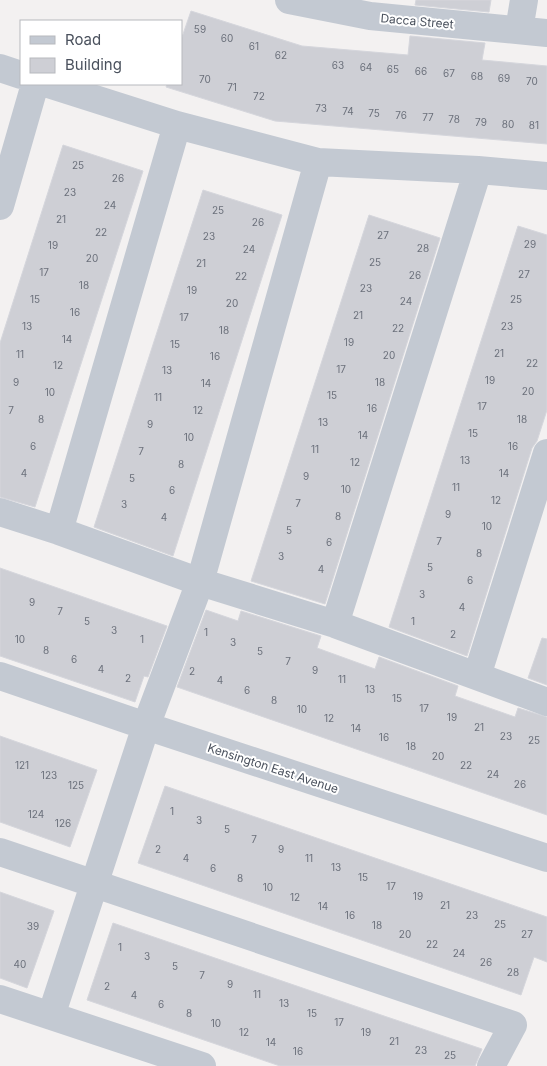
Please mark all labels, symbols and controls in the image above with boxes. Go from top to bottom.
street label: Dacca Street [380,10,454,32]
legend [20,20,182,85]
house number: 59 [194,23,206,35]
text: Road [65,30,101,49]
house number: 60 [221,32,233,44]
house number: 61 [249,40,259,52]
house number: 62 [275,49,287,61]
text: Building [65,55,122,74]
house number: 63 [332,59,344,71]
house number: 64 [360,61,372,73]
house number: 65 [387,63,399,75]
house number: 66 [415,65,427,77]
house number: 67 [443,67,455,79]
house number: 68 [471,70,483,82]
house number: 69 [498,72,510,84]
house number: 70 [199,73,211,85]
house number: 70 [526,75,538,87]
house number: 71 [227,81,237,93]
house number: 72 [253,90,265,102]
house number: 73 [315,102,327,114]
house number: 74 [342,105,354,117]
house number: 75 [368,107,380,119]
house number: 76 [395,109,407,121]
house number: 77 [422,111,434,123]
house number: 78 [448,113,460,125]
house number: 79 [475,116,487,128]
house number: 80 [502,118,514,130]
house number: 81 [529,119,539,131]
house number: 25 [72,159,84,171]
house number: 26 [112,172,124,184]
house number: 23 [64,186,76,198]
house number: 24 [104,199,116,211]
house number: 25 [212,204,224,216]
house number: 21 [56,213,66,225]
house number: 26 [252,216,264,228]
house number: 22 [95,226,107,238]
house number: 27 [377,229,389,241]
house number: 23 [203,230,215,242]
house number: 29 [524,238,536,250]
house number: 19 [48,239,58,251]
house number: 28 [417,242,429,254]
house number: 24 [243,243,255,255]
house number: 20 [86,252,98,264]
house number: 25 [369,256,381,268]
house number: 21 [196,257,206,269]
house number: 17 [39,266,49,278]
house number: 27 [518,268,530,280]
house number: 26 [409,269,421,281]
house number: 22 [235,270,247,282]
house number: 18 [79,279,89,291]
house number: 23 [360,282,372,294]
house number: 19 [187,284,197,296]
house number: 15 [30,293,40,305]
house number: 25 [510,293,522,305]
house number: 24 [400,295,412,307]
house number: 20 [226,297,238,309]
house number: 16 [70,306,80,318]
house number: 21 [353,309,363,321]
house number: 17 [179,311,189,323]
house number: 13 [22,320,32,332]
house number: 23 [501,320,513,332]
house number: 22 [392,322,404,334]
house number: 18 [219,324,229,336]
house number: 14 [62,333,72,345]
house number: 19 [344,336,354,348]
house number: 15 [170,338,180,350]
house number: 21 [494,347,504,359]
house number: 11 [16,348,24,360]
house number: 20 [383,349,395,361]
house number: 16 [210,350,220,362]
house number: 22 [526,357,538,369]
house number: 12 [53,359,63,371]
house number: 17 [336,363,346,375]
house number: 13 [162,364,172,376]
house number: 19 [485,374,495,386]
house number: 9 [13,376,19,388]
house number: 18 [375,376,385,388]
house number: 14 [201,377,211,389]
house number: 20 [522,385,534,397]
house number: 10 [45,386,55,398]
house number: 15 [327,389,337,401]
house number: 11 [154,391,162,403]
house number: 17 [477,400,487,412]
house number: 16 [367,402,377,414]
house number: 7 [8,404,14,416]
house number: 12 [193,404,203,416]
house number: 8 [38,413,44,425]
house number: 18 [517,413,527,425]
house number: 13 [318,416,328,428]
house number: 9 [147,418,153,430]
house number: 15 [468,427,478,439]
house number: 14 [358,429,368,441]
house number: 10 [184,431,194,443]
house number: 6 [30,440,36,452]
house number: 16 [508,440,518,452]
house number: 11 [311,443,319,455]
house number: 7 [138,445,144,457]
house number: 13 [460,454,470,466]
house number: 12 [350,456,360,468]
house number: 8 [178,458,184,470]
house number: 4 [21,467,27,479]
house number: 14 [499,467,509,479]
house number: 9 [303,470,309,482]
house number: 5 [129,472,135,484]
house number: 11 [452,481,460,493]
house number: 10 [341,483,351,495]
house number: 6 [169,484,175,496]
house number: 12 [491,494,501,506]
house number: 7 [295,497,301,509]
house number: 3 [121,498,127,510]
house number: 9 [445,508,451,520]
house number: 8 [335,510,341,522]
house number: 4 [161,511,167,523]
house number: 10 [482,520,492,532]
house number: 5 [286,524,292,536]
house number: 7 [436,535,442,547]
house number: 6 [326,536,332,548]
house number: 8 [476,547,482,559]
house number: 3 [278,550,284,562]
house number: 5 [427,561,433,573]
house number: 4 [318,563,324,575]
house number: 6 [467,574,473,586]
house number: 3 [419,588,425,600]
house number: 9 [29,596,35,608]
house number: 4 [459,601,465,613]
house number: 7 [57,605,63,617]
house number: 5 [84,615,90,627]
house number: 1 [411,615,415,627]
house number: 3 [111,624,117,636]
house number: 1 [204,626,208,638]
house number: 2 [450,628,456,640]
house number: 10 [15,633,25,645]
house number: 1 [140,633,144,645]
house number: 3 [230,636,236,648]
house number: 8 [43,644,49,656]
house number: 5 [257,645,263,657]
house number: 6 [71,653,77,665]
house number: 7 [285,655,291,667]
house number: 4 [98,663,104,675]
house number: 9 [312,664,318,676]
house number: 2 [189,665,195,677]
house number: 2 [125,672,131,684]
house number: 11 [338,673,346,685]
house number: 4 [217,674,223,686]
house number: 13 [365,683,375,695]
house number: 6 [244,684,250,696]
house number: 15 [392,692,402,704]
house number: 8 [271,694,277,706]
house number: 17 [419,702,429,714]
house number: 10 [297,703,307,715]
house number: 19 [447,711,457,723]
house number: 12 [324,712,334,724]
house number: 21 [474,721,484,733]
house number: 14 [351,722,361,734]
house number: 23 [500,730,512,742]
house number: 16 [379,731,389,743]
house number: 25 [528,734,540,746]
street label: Kensington East Avenue [206,740,340,796]
house number: 18 [406,740,416,752]
house number: 20 [432,750,444,762]
house number: 121 [15,759,29,771]
house number: 22 [460,759,472,771]
house number: 24 [487,768,499,780]
house number: 123 [41,769,57,781]
house number: 26 [514,778,526,790]
house number: 125 [68,779,84,791]
house number: 1 [170,805,174,817]
house number: 124 [28,808,44,820]
house number: 3 [196,814,202,826]
house number: 126 [55,817,71,829]
house number: 5 [224,823,230,835]
house number: 7 [251,833,257,845]
house number: 2 [155,843,161,855]
house number: 9 [278,843,284,855]
house number: 4 [183,852,189,864]
house number: 11 [305,852,313,864]
house number: 13 [331,861,341,873]
house number: 6 [210,862,216,874]
house number: 15 [358,871,368,883]
house number: 8 [237,872,243,884]
house number: 17 [386,880,396,892]
house number: 10 [263,881,273,893]
house number: 19 [413,890,423,902]
house number: 12 [290,891,300,903]
house number: 21 [440,899,450,911]
house number: 14 [318,900,328,912]
house number: 16 [345,909,355,921]
house number: 23 [466,909,478,921]
house number: 25 [494,918,506,930]
house number: 18 [372,919,382,931]
house number: 39 [27,920,39,932]
house number: 20 [399,928,411,940]
house number: 27 [521,928,533,940]
house number: 22 [426,938,438,950]
house number: 1 [118,941,122,953]
house number: 24 [453,947,465,959]
house number: 3 [144,950,150,962]
house number: 26 [480,956,492,968]
house number: 40 [14,958,26,970]
house number: 5 [172,960,178,972]
house number: 28 [507,966,519,978]
house number: 7 [199,969,205,981]
house number: 9 [227,978,233,990]
house number: 2 [104,980,110,992]
house number: 11 [253,988,261,1000]
house number: 4 [131,989,137,1001]
house number: 13 [279,997,289,1009]
house number: 6 [158,998,164,1010]
house number: 8 [186,1007,192,1019]
house number: 15 [307,1007,317,1019]
house number: 17 [334,1016,344,1028]
house number: 10 [211,1017,221,1029]
house number: 12 [239,1026,249,1038]
house number: 19 [361,1026,371,1038]
house number: 21 [389,1035,399,1047]
house number: 14 [266,1036,276,1048]
house number: 23 [415,1044,427,1056]
house number: 16 [293,1045,303,1057]
house number: 25 [444,1049,456,1061]

